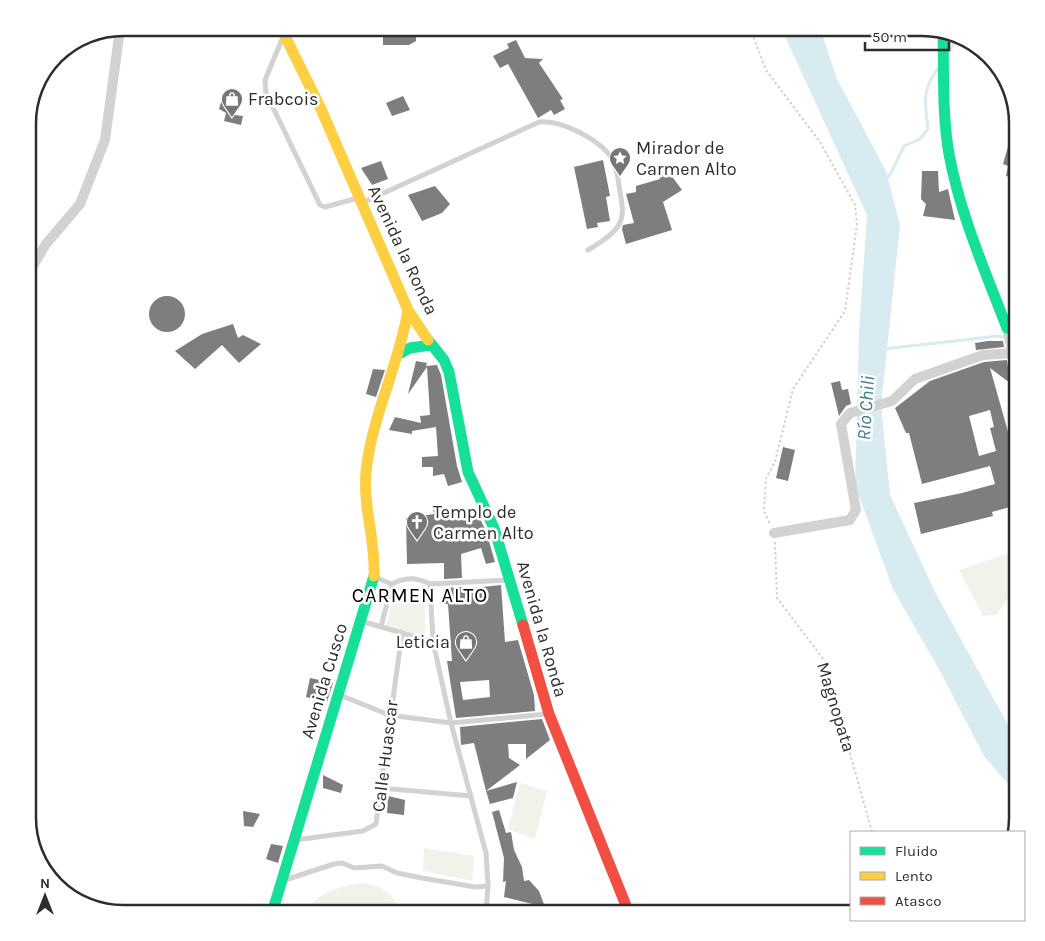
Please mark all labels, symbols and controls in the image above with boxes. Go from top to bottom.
scale bar [865,20,949,52]
text: 50 m [872,28,907,46]
shop icon: Frabcois [220,87,244,118]
place label: Frabcois [248,88,318,110]
place label: Mirador de Carmen Alto [636,137,737,180]
place icon: Mirador de Carmen Alto [608,146,632,177]
street label: Avenida la Ronda [363,182,443,318]
water label: Río Chili [853,375,879,441]
place label: Templo de Carmen Alto [433,501,534,544]
church icon: Templo de Carmen Alto [405,510,429,541]
street label: Avenida la Ronda [512,558,572,700]
district label: CARMEN ALTO [352,584,488,607]
street label: Avenida Cusco [296,620,352,742]
shop icon: Leticia [454,630,478,661]
place label: Leticia [396,631,450,653]
street label: Magnopata [812,659,860,755]
street label: Calle Huascar [367,698,403,813]
legend [850,831,1025,921]
text: Fluido [895,842,938,860]
text: Lento [895,867,933,885]
north arrow [20,871,70,921]
text: N [40,875,50,892]
text: Atasco [895,892,941,910]

